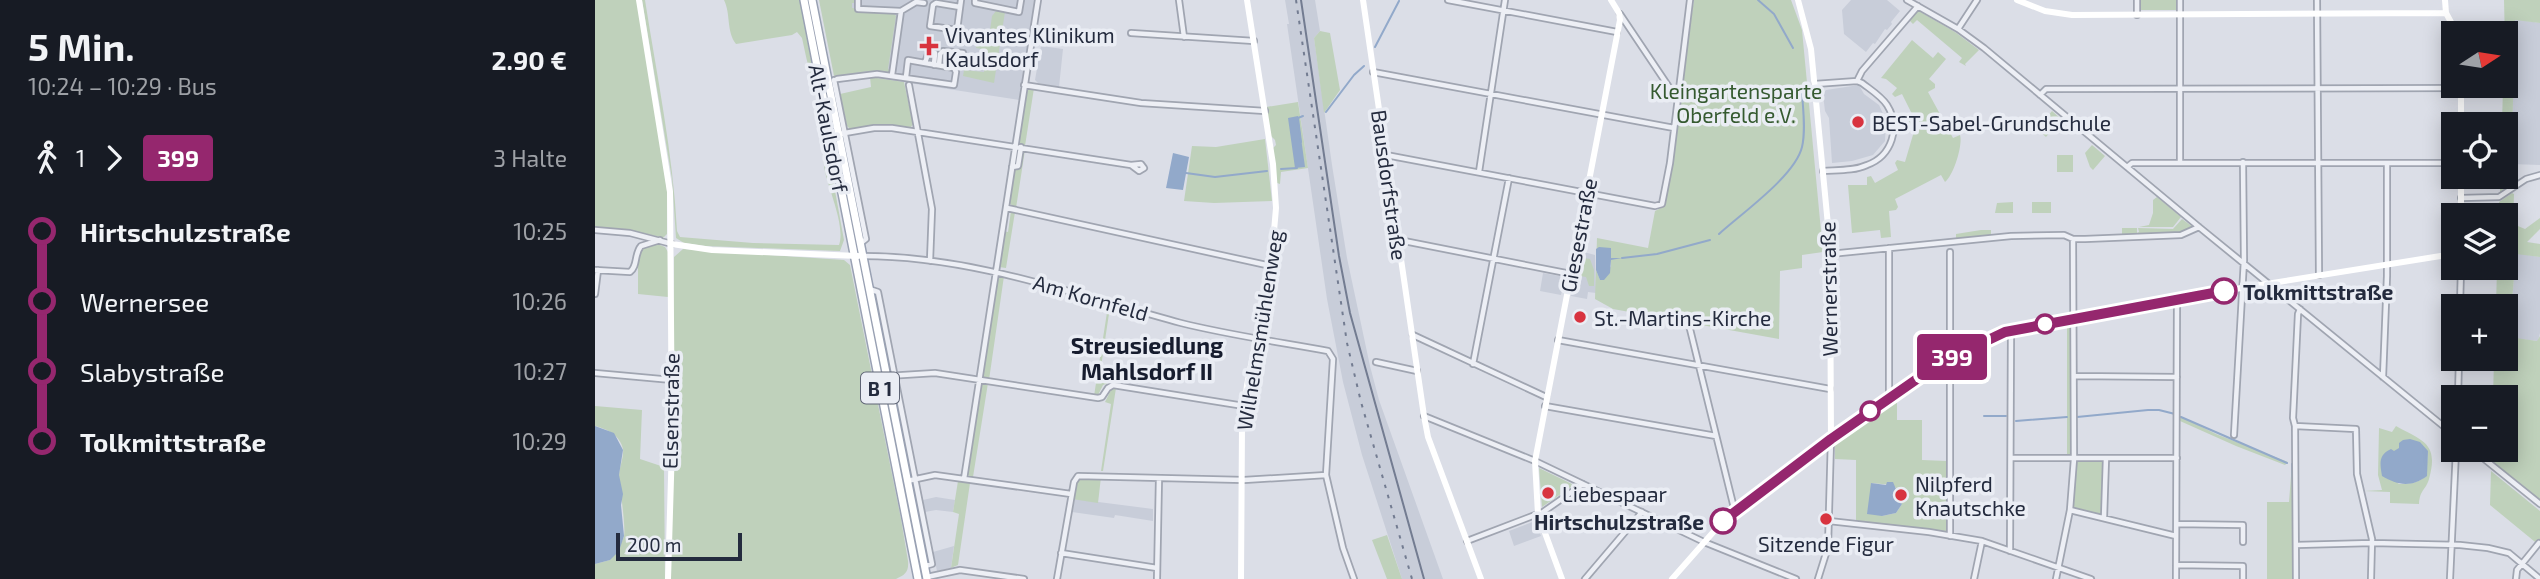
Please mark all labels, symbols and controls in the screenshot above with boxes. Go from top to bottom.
north arrow [2441,21,2518,98]
map controls [2441,21,2518,462]
place label: Vivantes Klinikum Kaulsdorf [945,22,1115,71]
text: 5 Min. [28,23,135,69]
marker: Vivantes Klinikum Kaulsdorf [919,36,939,56]
text: 2.90 € [491,44,567,75]
street label: Alt-Kaulsdorf [804,62,854,195]
text: 10:24 – 10:29 · Bus [28,72,217,100]
park label: Kleingartensparte Oberfeld e.V. [1650,78,1822,127]
street label: Bausdorfstraße [1367,108,1413,262]
place label: BEST-Sabel-Grundschule [1872,110,2111,135]
button: locate [2441,112,2518,189]
marker: BEST-Sabel-Grundschule [1850,114,1866,130]
icon: walk [28,139,66,177]
icon: forward [95,139,133,177]
text: 399 [157,143,199,172]
text: 1 [76,144,85,172]
text: 3 Halte [493,144,567,172]
street label: Giesestraße [1555,176,1601,294]
button: layers [2441,203,2518,280]
text: Hirtschulzstraße [80,216,291,247]
text: 10:25 [513,217,567,245]
street label: Wernerstraße [1814,221,1842,357]
street label: Wilhelmsmühlenweg [1231,228,1287,432]
street label: Am Kornfeld [1031,269,1151,325]
marker: Tolkmittstraße [2211,278,2237,304]
place label: Tolkmittstraße [2243,279,2394,304]
text: Wernersee [80,286,209,317]
text: 10:26 [512,287,567,315]
button: + [2441,294,2518,371]
place label: St.-Martins-Kirche [1594,305,1771,330]
marker: St.-Martins-Kirche [1572,309,1588,325]
unlabelled marker [2035,314,2055,334]
district label: Streusiedlung Mahlsdorf II [1071,331,1224,385]
line badge: 399 [1912,334,1992,380]
text: 399 [1931,342,1973,371]
street label: Elsenstraße [656,353,684,469]
text: Slabystraße [80,356,224,387]
text: 10:27 [514,357,567,385]
road number: B 1 [861,372,899,404]
button: − [2441,385,2518,462]
unlabelled marker [1860,401,1880,421]
text: Tolkmittstraße [80,426,266,457]
text: 10:29 [512,427,567,455]
place label: Nilpferd Knautschke [1915,471,2026,520]
place label: Liebespaar [1562,481,1667,506]
marker: Liebespaar [1540,485,1556,501]
marker: Nilpferd Knautschke [1893,487,1909,503]
marker: Hirtschulzstraße [1710,508,1736,534]
place label: Hirtschulzstraße [1534,509,1704,534]
marker: Sitzende Figur [1818,511,1834,527]
scale bar [616,530,742,562]
place label: Sitzende Figur [1758,531,1894,556]
text: 200 m [627,533,681,556]

